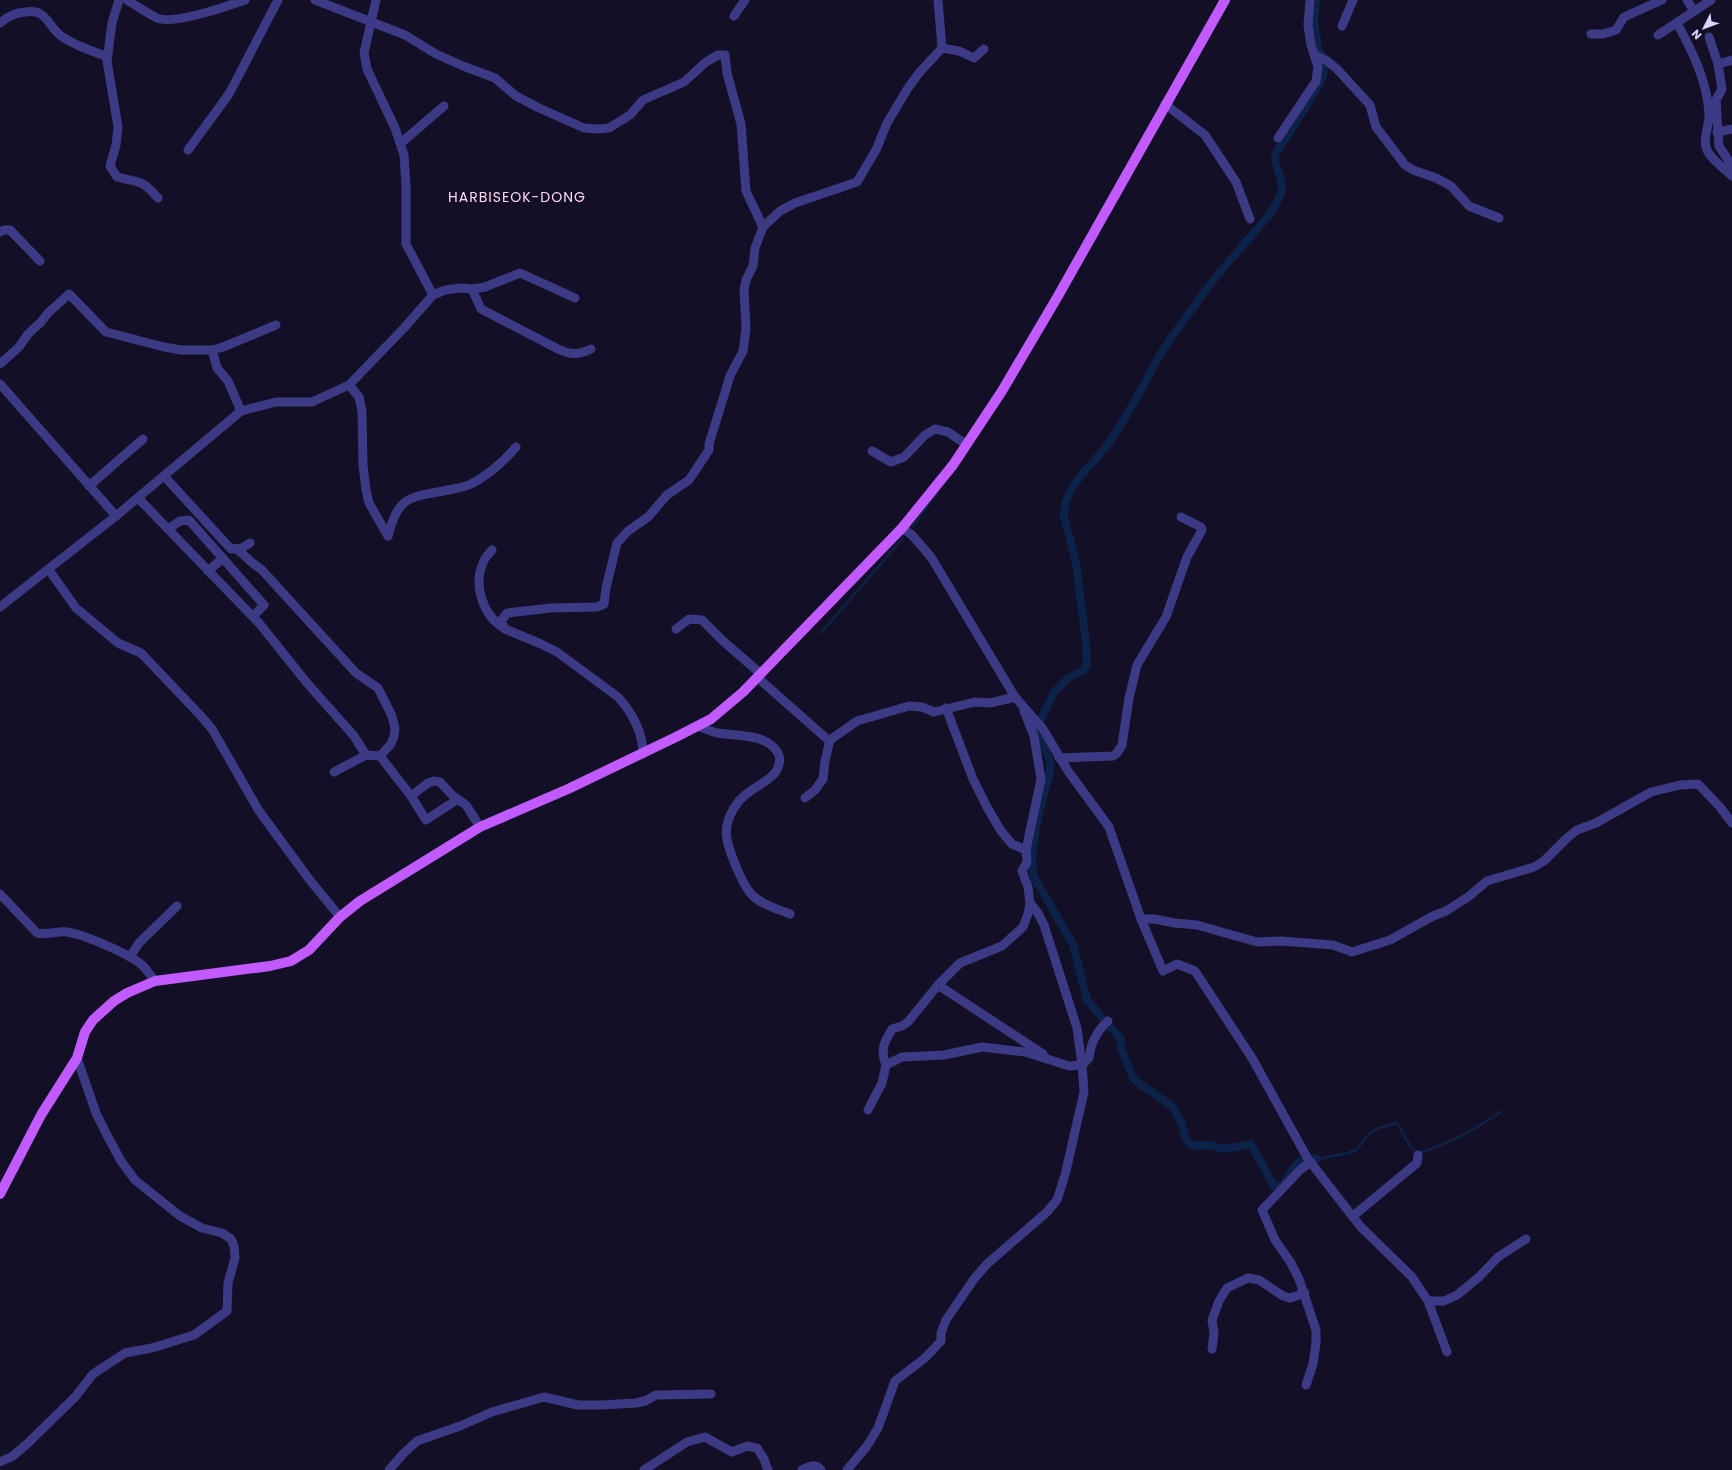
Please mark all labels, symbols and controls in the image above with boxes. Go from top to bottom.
north arrow [1684,8,1724,48]
text: N [1688,26,1705,43]
district label: HARBISEOK-DONG [448,187,586,207]

